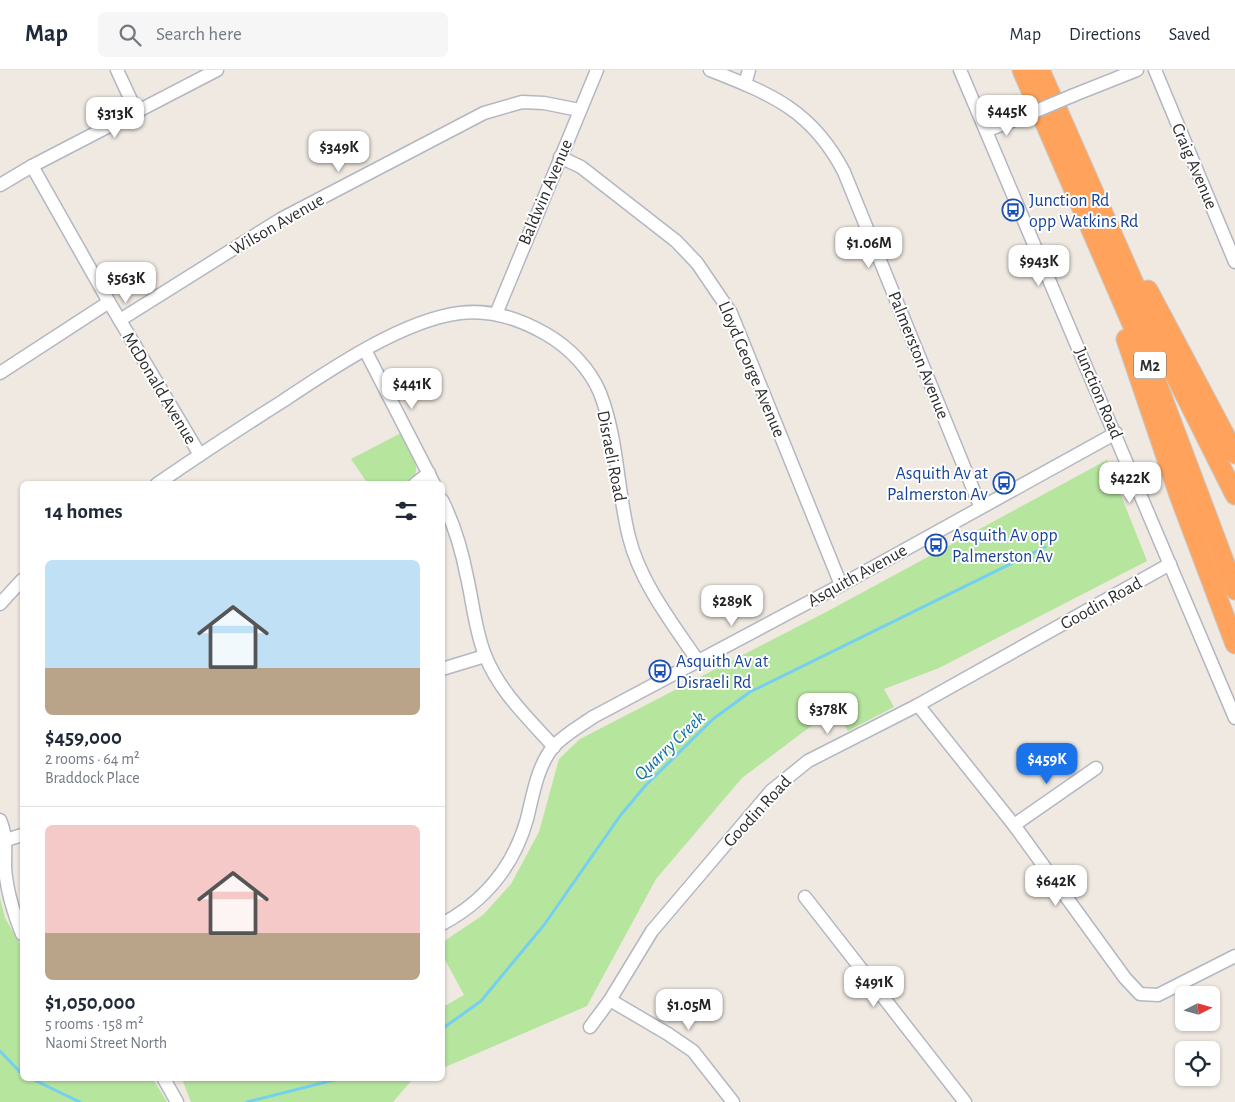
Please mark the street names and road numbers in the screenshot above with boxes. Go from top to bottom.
street label: Craig Avenue [1168,121,1220,212]
street label: Baldwin Avenue [516,137,576,248]
street label: Wilson Avenue [228,191,327,259]
street label: Palmerston Avenue [884,289,952,422]
street label: Lloyd George Avenue [714,299,788,440]
street label: McDonald Avenue [119,329,200,448]
street label: Junction Road [1071,345,1125,442]
road number: M2 [1134,352,1166,378]
street label: Disraeli Road [593,409,629,503]
street label: Asquith Avenue [805,541,910,610]
street label: Goodin Road [1058,574,1145,634]
street label: Goodin Road [721,773,795,851]

